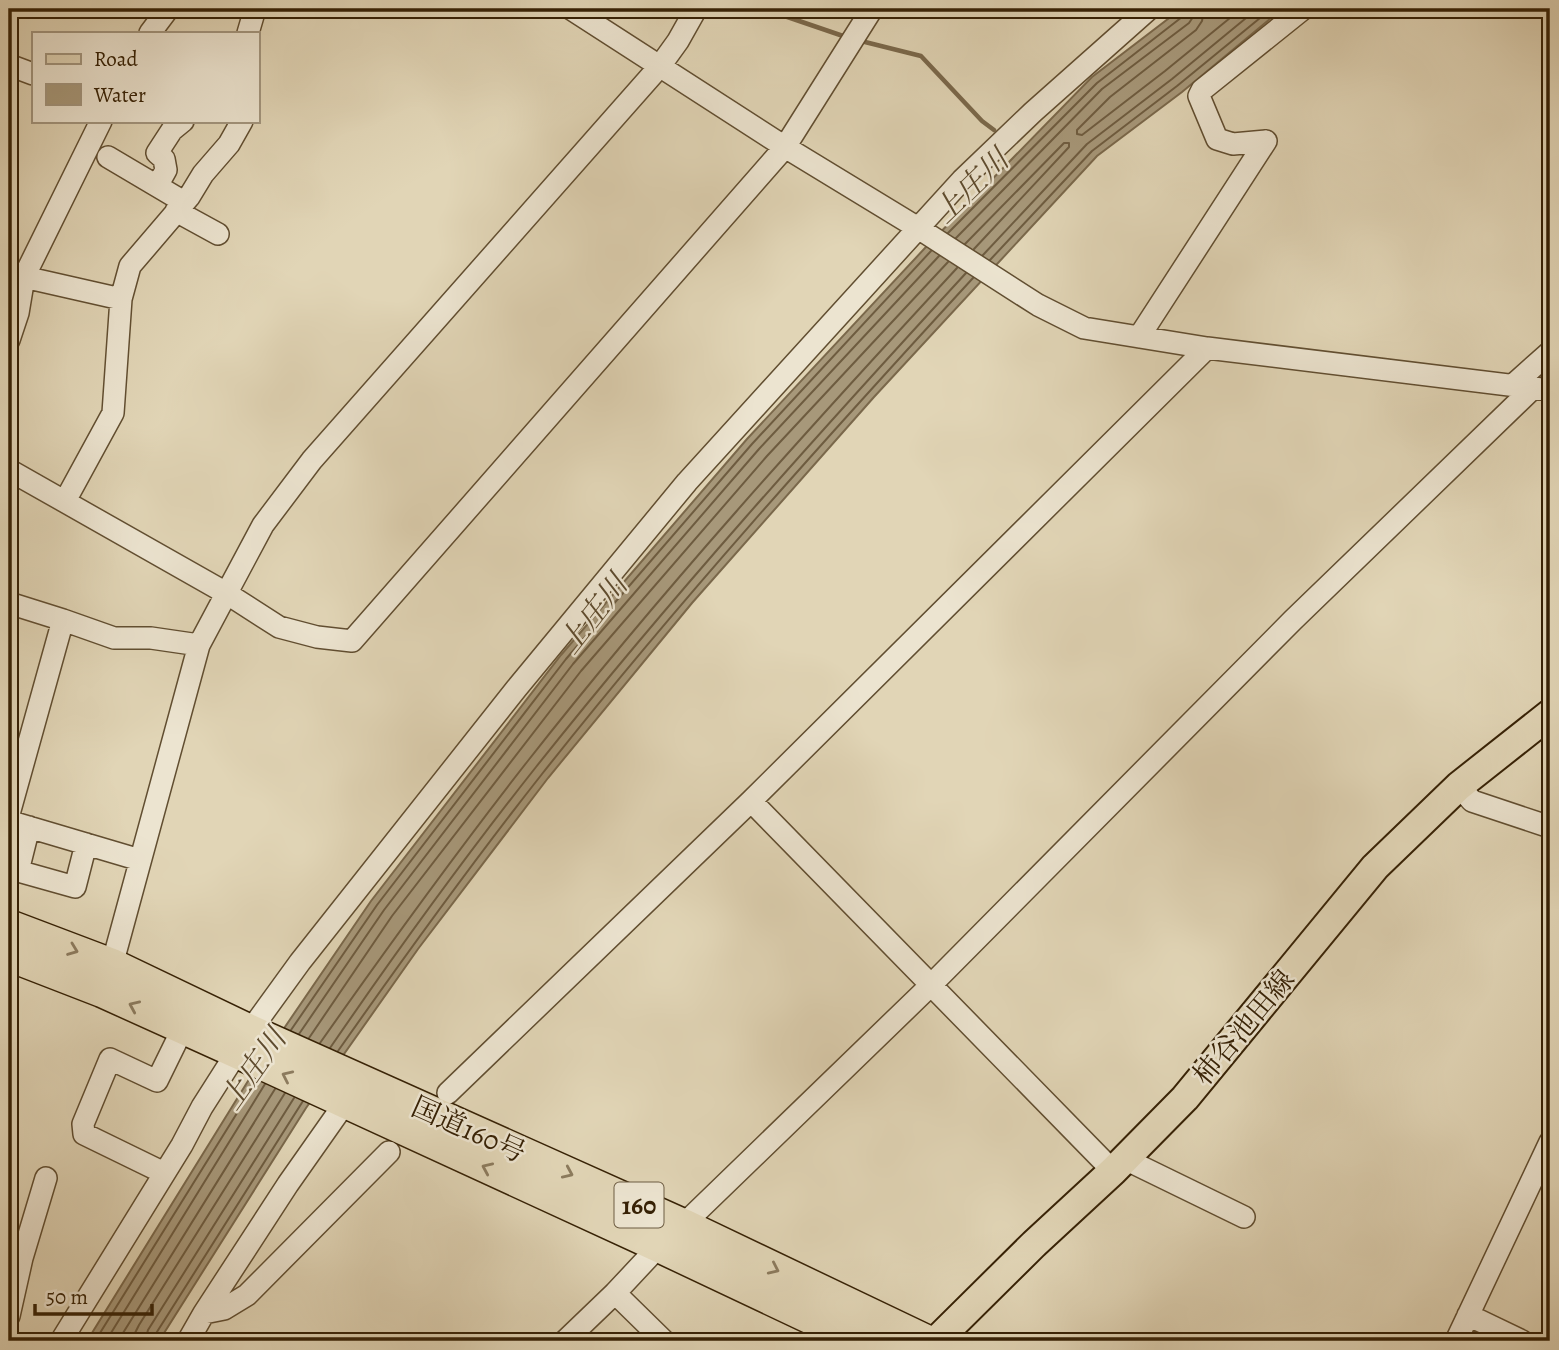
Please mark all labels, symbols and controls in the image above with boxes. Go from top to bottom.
legend [32,32,259,122]
text: Road [94,45,138,73]
text: Water [93,81,146,109]
water label: 上庄川 [925,138,1019,232]
water label: 上庄川 [550,564,638,662]
one-way arrow [66,941,78,955]
street label: 柿谷池田線 [1184,962,1303,1093]
one-way arrow [129,1000,141,1014]
water label: 上庄川 [211,1018,297,1117]
one-way arrow [282,1070,294,1084]
street label: 国道160号 [405,1088,532,1172]
one-way arrow [482,1162,495,1176]
one-way arrow [560,1165,573,1179]
road number: 160 [614,1182,664,1228]
one-way arrow [767,1260,779,1274]
scale bar [35,1273,152,1317]
text: 50 m [46,1283,88,1311]

